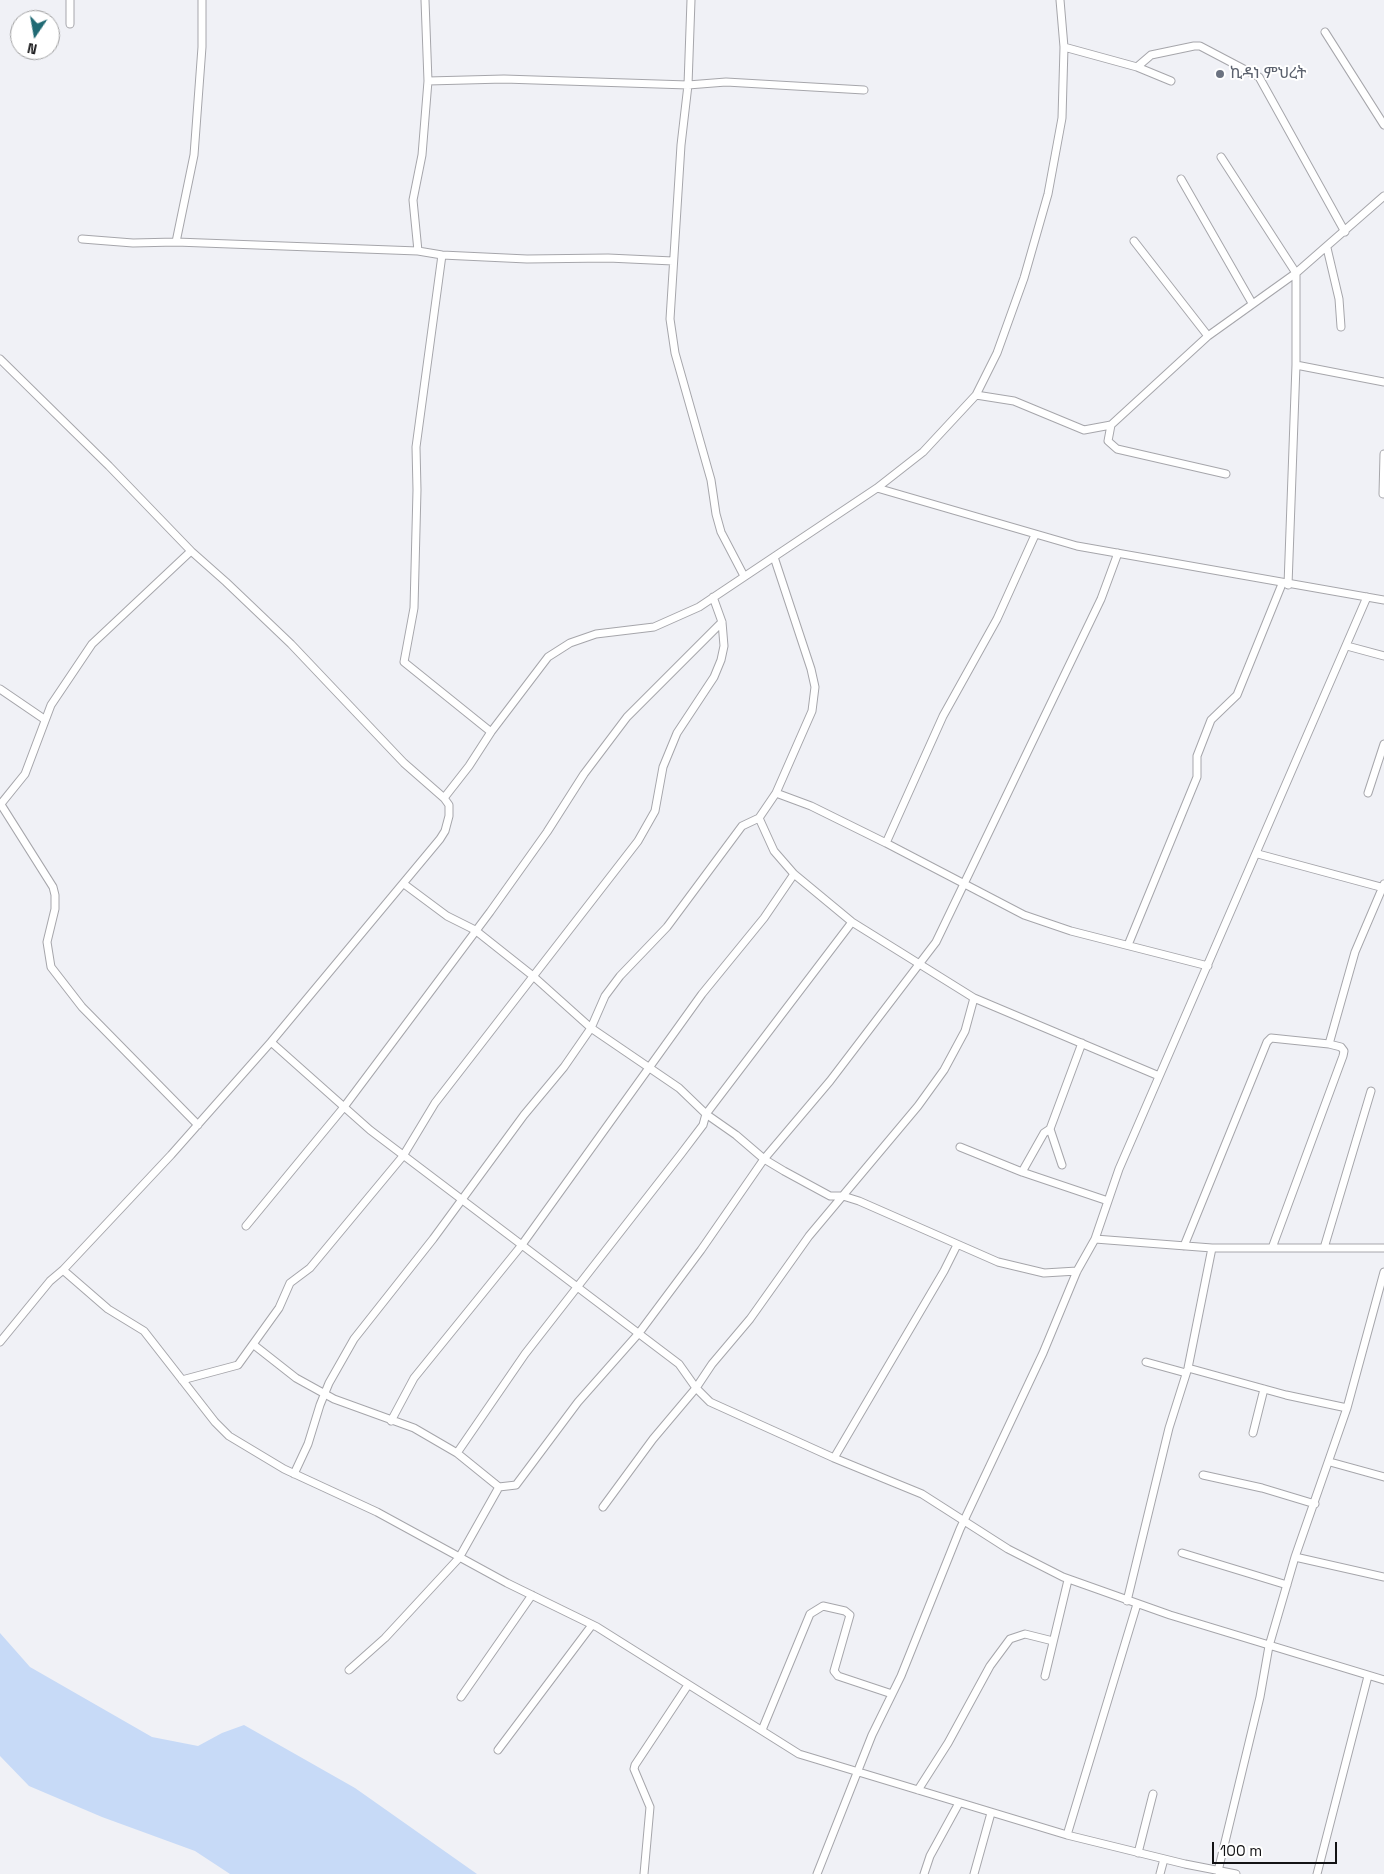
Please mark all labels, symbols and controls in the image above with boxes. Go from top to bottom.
north arrow [10,10,60,60]
text: N [26,39,39,58]
place label: ኪዳነ ምህረት [1230,64,1306,84]
marker: ኪዳነ ምህረት [1214,68,1226,80]
scale bar [1214,1832,1339,1864]
text: 100 m [1220,1841,1262,1860]

